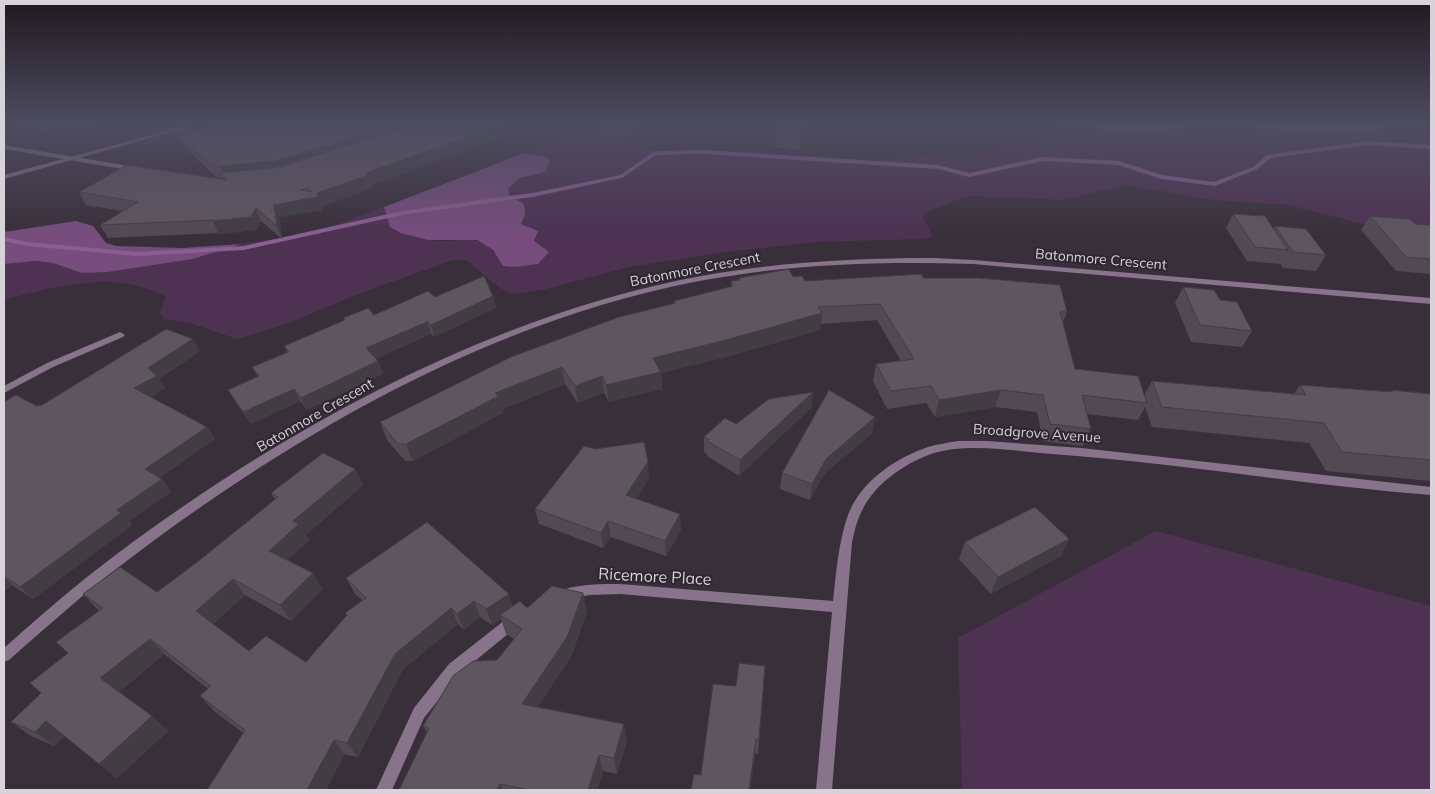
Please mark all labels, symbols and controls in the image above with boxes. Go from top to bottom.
street label: Batonmore Crescent [1034,244,1168,274]
street label: Batonmore Crescent [628,248,762,290]
street label: Batonmore Crescent [253,374,377,456]
street label: Broadgrove Avenue [973,420,1101,446]
street label: Ricemore Place [598,563,712,589]

